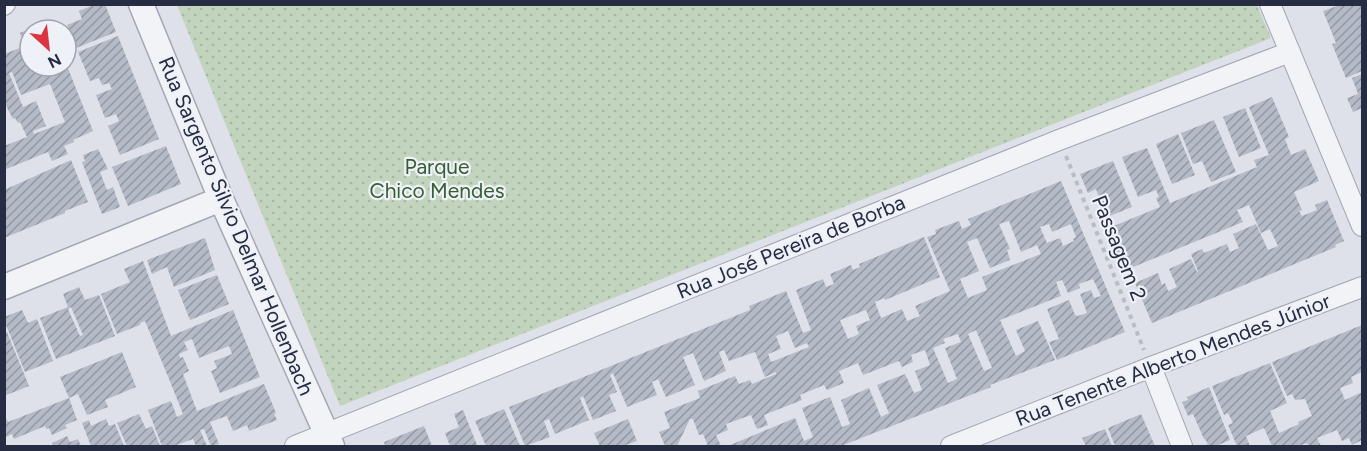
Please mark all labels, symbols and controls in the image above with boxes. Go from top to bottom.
north arrow [18,18,78,78]
text: N [45,50,64,72]
street label: Rua Sargento Silvio Delmar Hollenbach [154,53,319,399]
park label: Parque Chico Mendes [370,154,504,203]
street label: Rua José Pereira de Borba [673,189,909,304]
street label: Passagem 2 [1087,191,1152,304]
street label: Rua Tenente Alberto Mendes Júnior [1012,288,1334,431]

